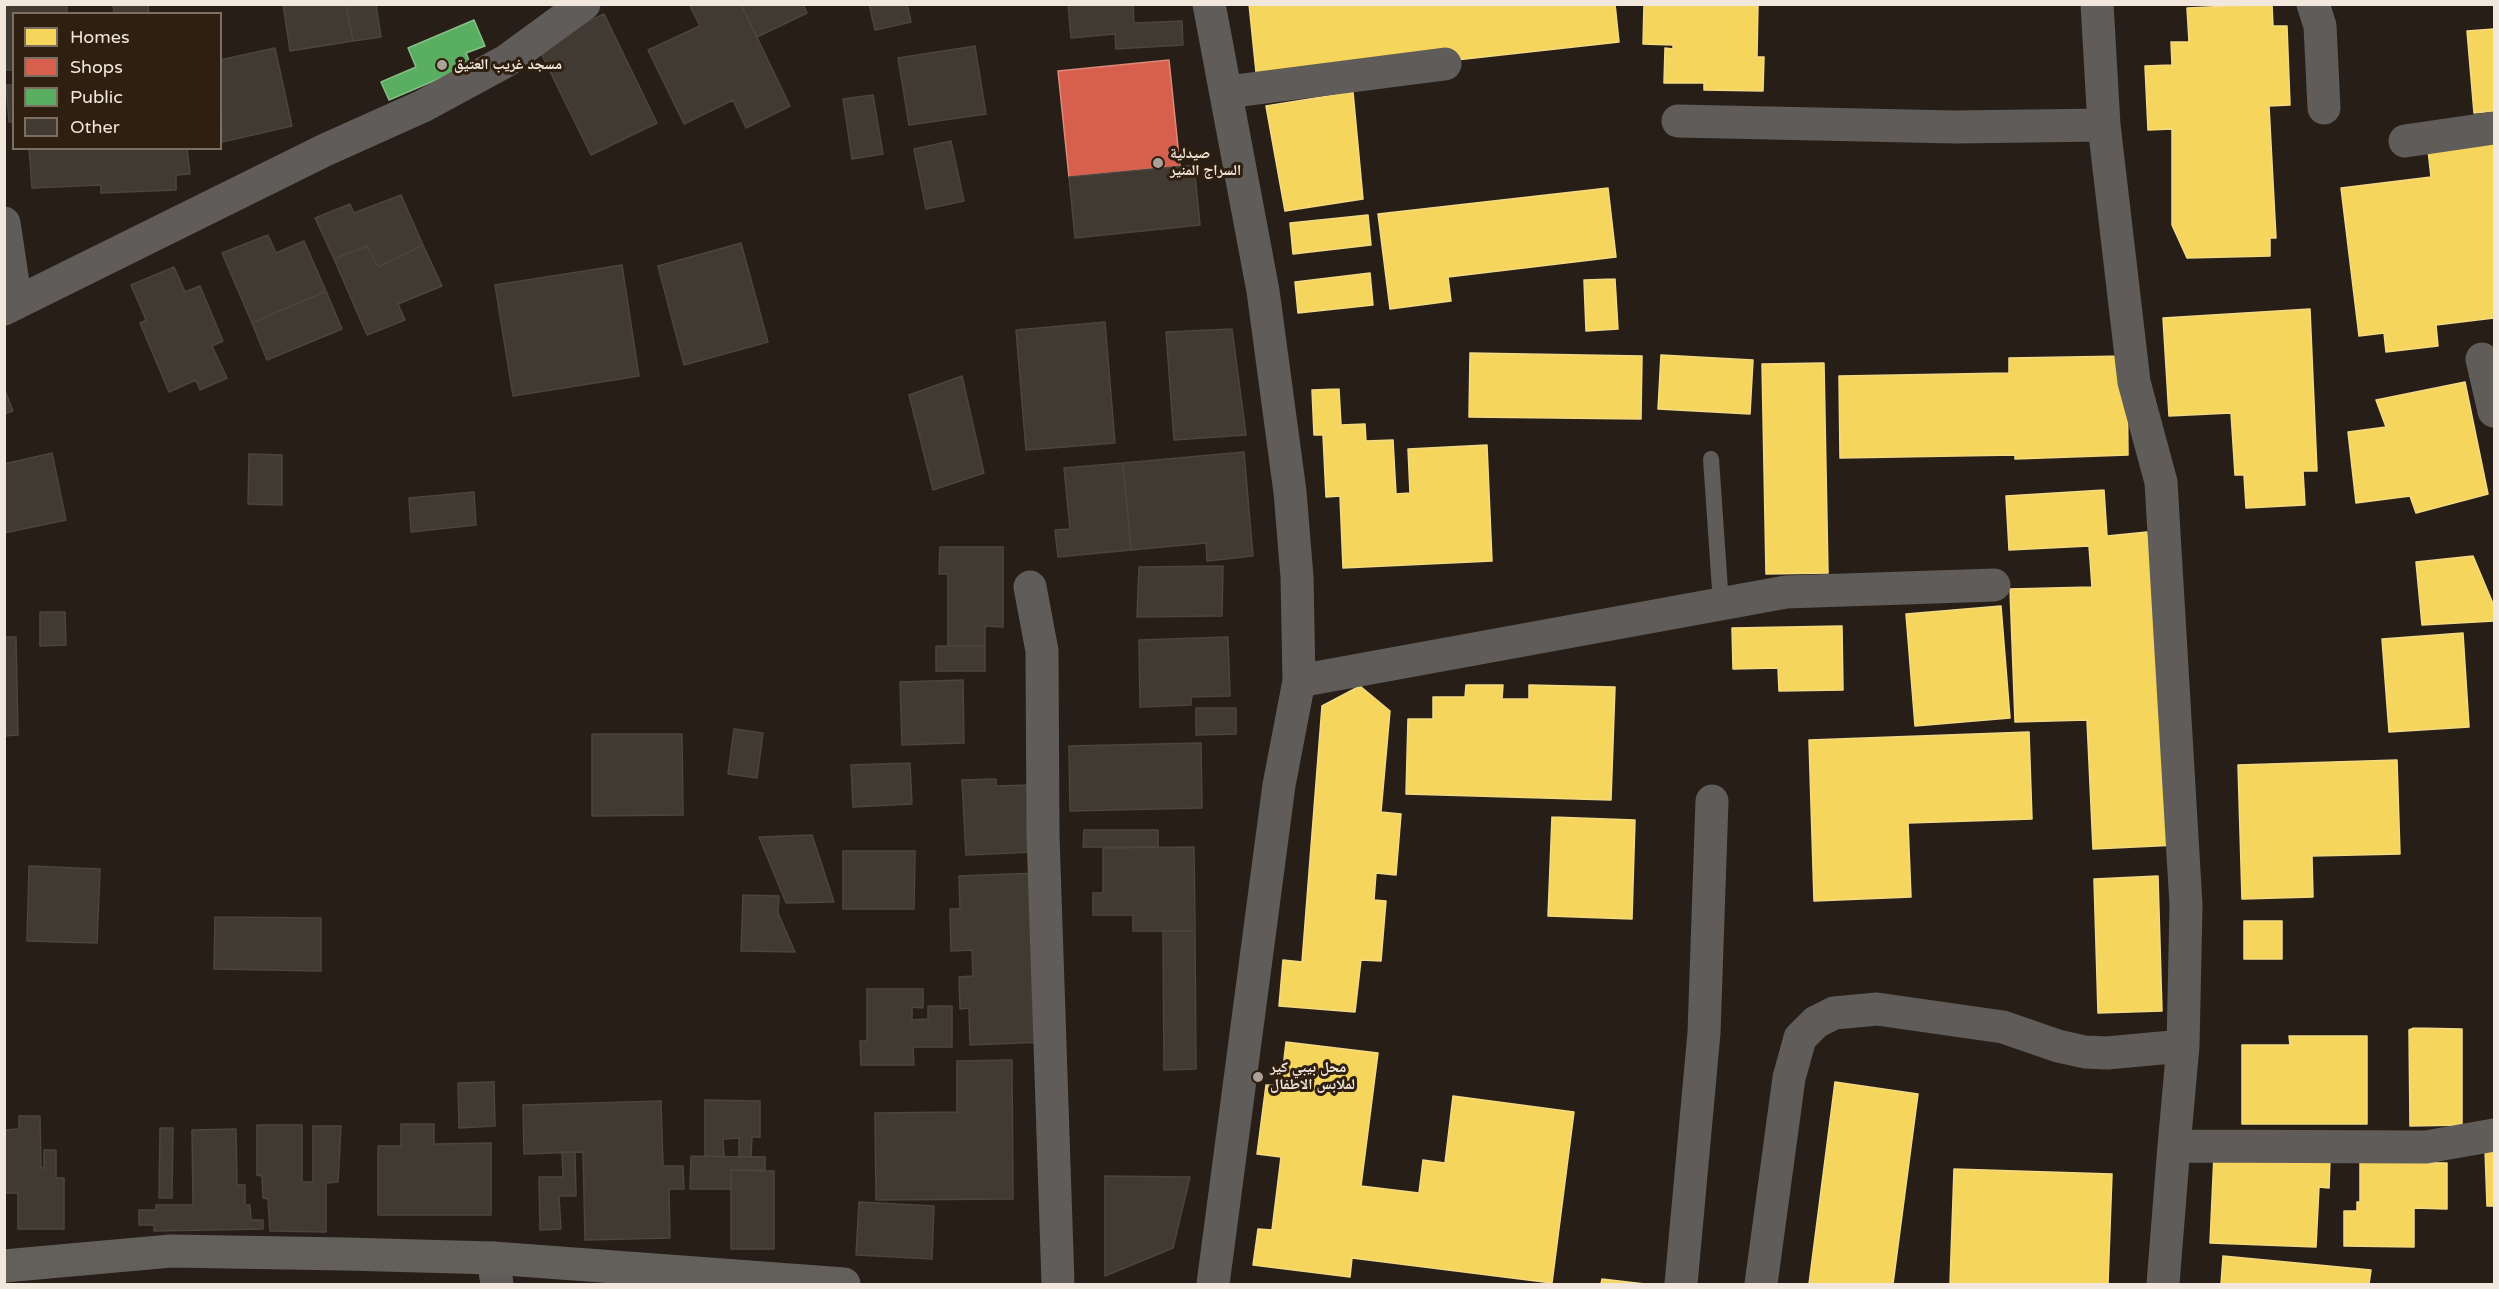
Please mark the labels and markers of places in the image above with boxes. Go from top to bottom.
place label: مسجد غريب العتيق [454,56,562,74]
marker: مسجد غريب العتيق [435,58,449,72]
place label: صيدلية السراج المنير [1170,145,1241,180]
marker: صيدلية السراج المنير [1151,156,1165,170]
place label: محل بيبي كير لملابس الاطفال [1270,1059,1355,1094]
marker: محل بيبي كير لملابس الاطفال [1251,1070,1265,1084]

